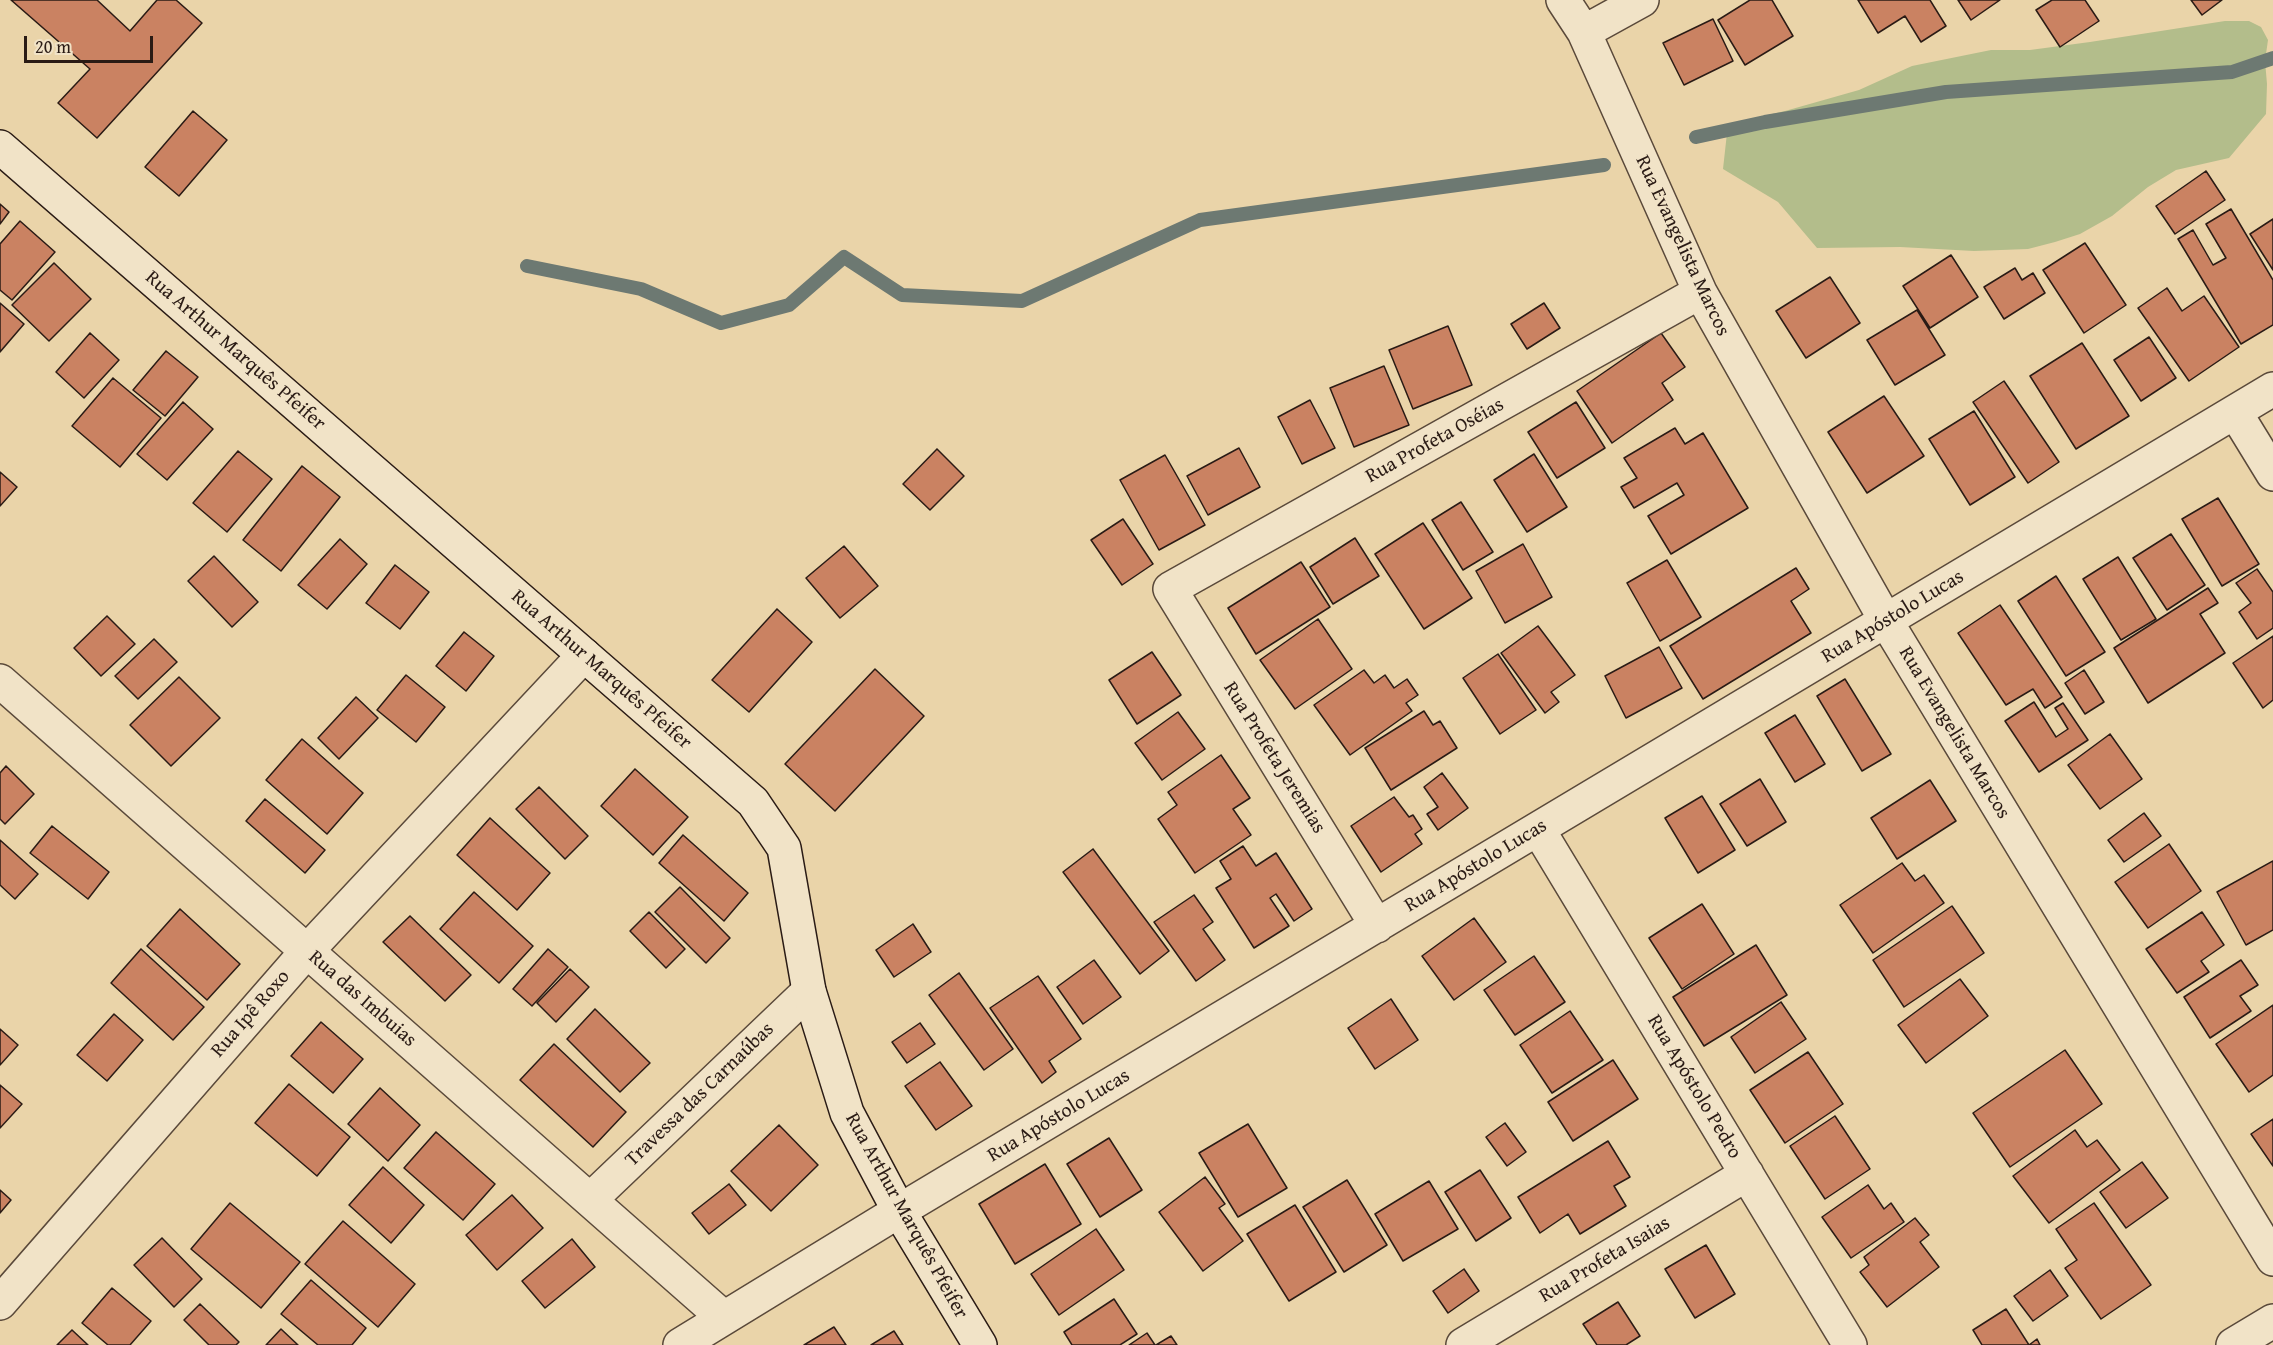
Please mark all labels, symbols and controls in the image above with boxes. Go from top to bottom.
scale bar [27,24,156,62]
text: 20 m [35,33,71,60]
street label: Rua Evangelista Marcos [1630,152,1734,340]
street label: Rua Arthur Marquês Pfeifer [140,266,330,436]
street label: Rua Profeta Oséias [1362,393,1508,489]
street label: Rua Apóstolo Lucas [1818,565,1968,669]
street label: Rua Arthur Marquês Pfeifer [506,585,696,755]
street label: Rua Evangelista Marcos [1893,642,2015,824]
street label: Rua Profeta Jeremias [1218,678,1330,838]
street label: Rua Apóstolo Lucas [1401,814,1551,918]
street label: Rua das Imbuias [303,946,421,1052]
street label: Rua Ipê Roxo [206,965,296,1063]
street label: Rua Apóstolo Pedro [1642,1011,1746,1163]
street label: Travessa das Carnaúbas [621,1018,779,1172]
street label: Rua Apóstolo Lucas [984,1064,1134,1168]
street label: Rua Arthur Marquês Pfeifer [839,1109,973,1323]
street label: Rua Profeta Isaias [1535,1212,1675,1308]

